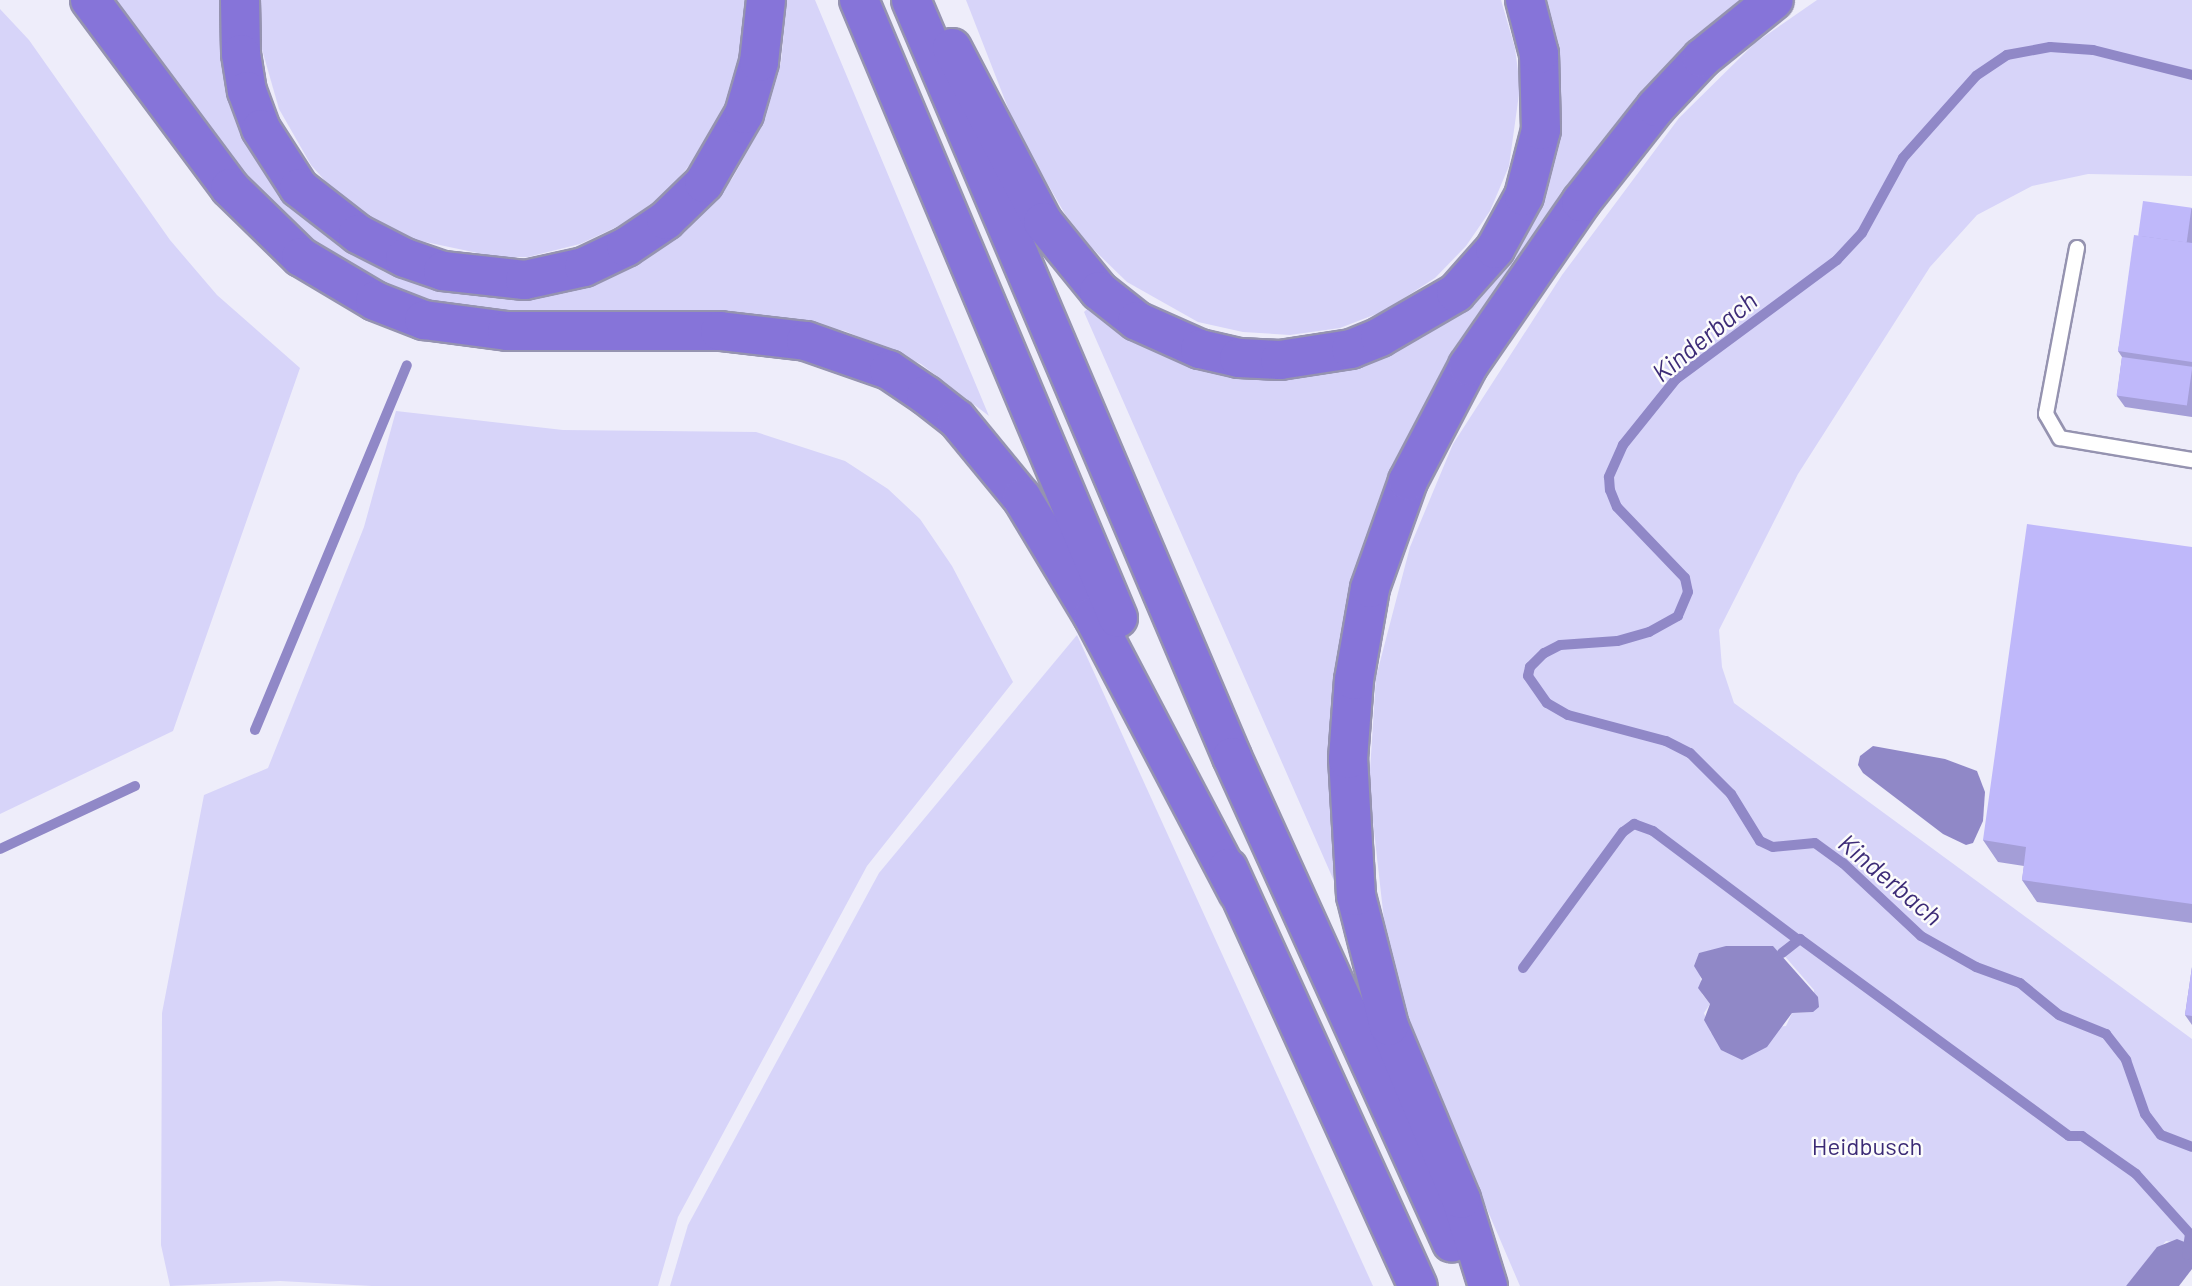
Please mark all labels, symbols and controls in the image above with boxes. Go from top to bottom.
water label: Kinderbach [1645,284,1763,388]
water label: Kinderbach [1833,827,1949,931]
park label: Heidbusch [1812,1132,1922,1160]

